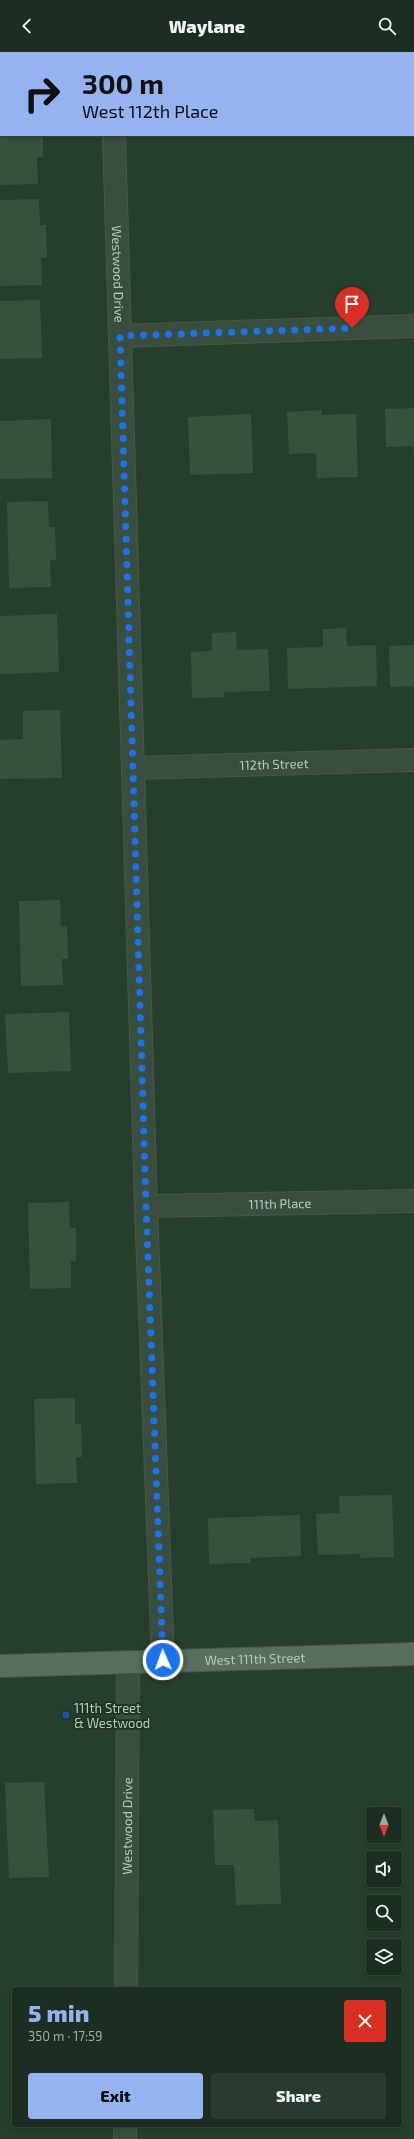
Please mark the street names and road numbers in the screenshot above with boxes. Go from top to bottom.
street label: Westwood Drive [109,225,128,323]
street label: 112th Street [239,755,309,773]
street label: 111th Place [248,1195,312,1212]
street label: West 111th Street [204,1649,305,1668]
street label: Westwood Drive [119,1777,135,1875]

